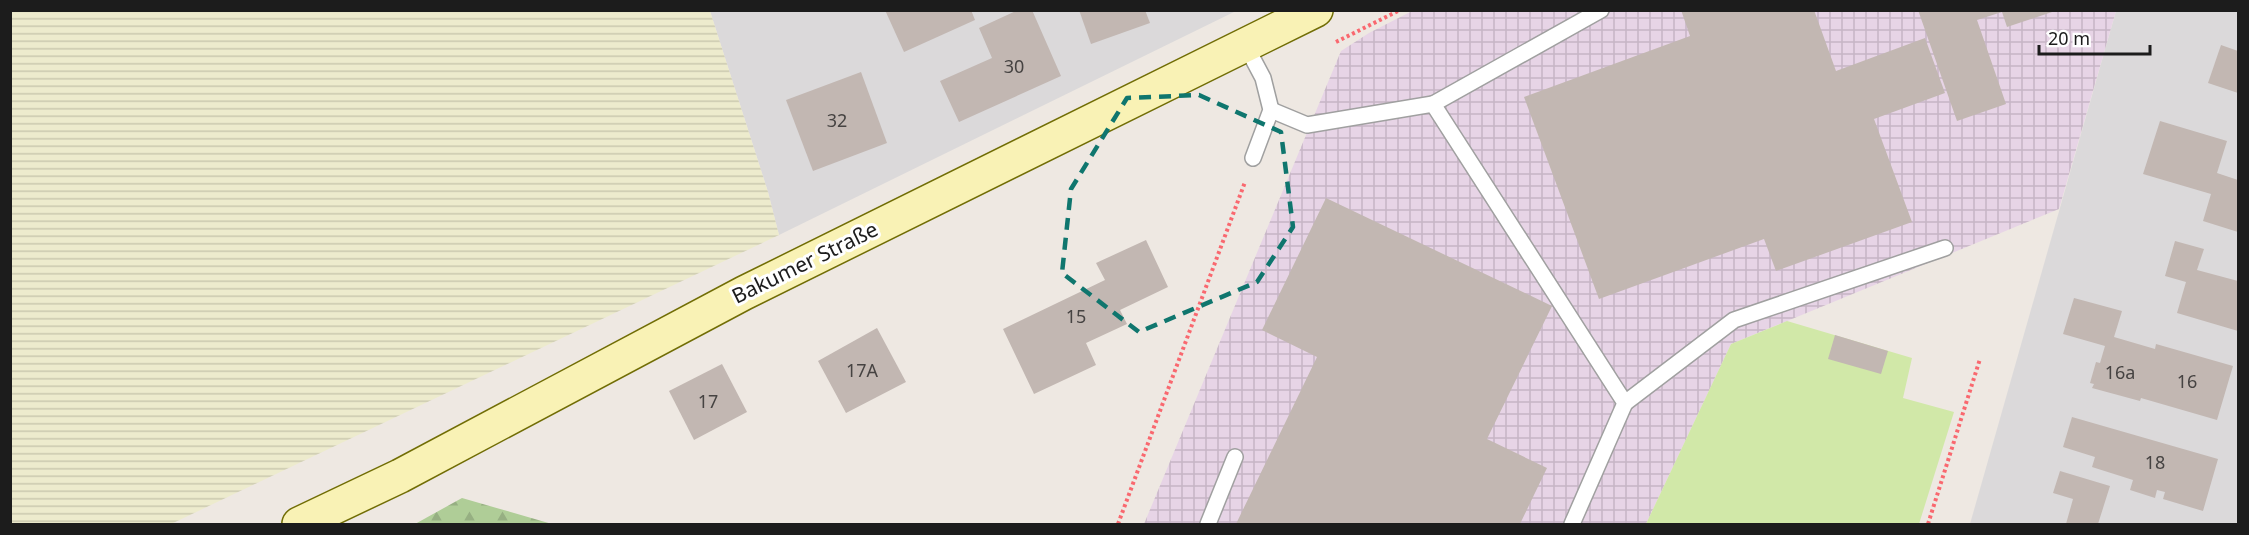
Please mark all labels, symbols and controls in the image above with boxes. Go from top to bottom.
scale bar [2039,18,2150,56]
text: 20 m [2048,26,2090,50]
house number: 30 [1004,54,1024,78]
house number: 32 [827,108,847,132]
street label: Bakumer Straße [727,215,882,310]
house number: 15 [1066,304,1086,328]
house number: 17A [846,358,879,382]
house number: 16a [2105,360,2135,384]
house number: 16 [2177,369,2197,393]
house number: 17 [698,389,718,413]
house number: 18 [2145,450,2165,474]

